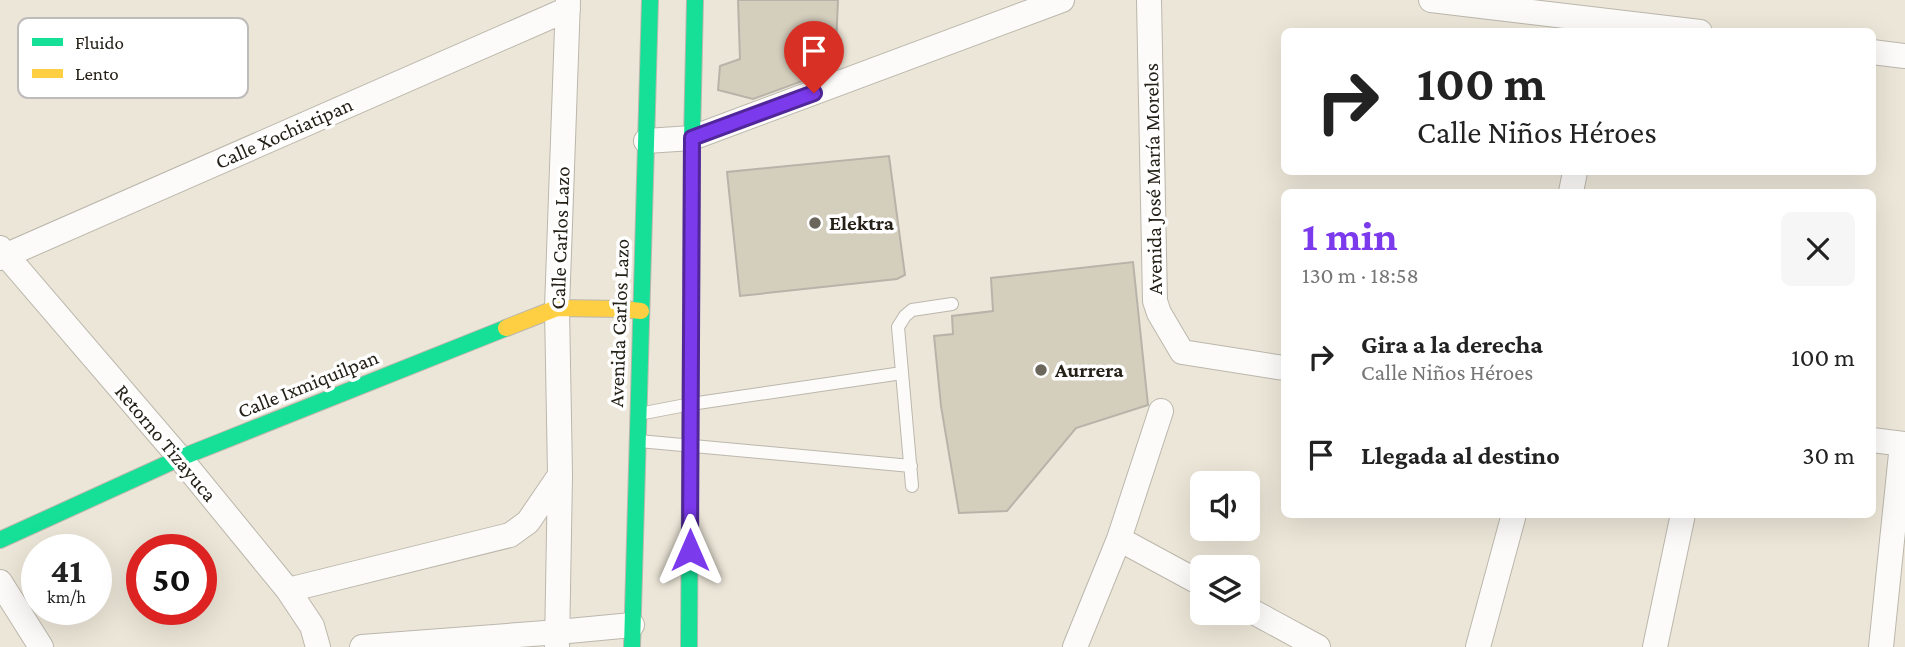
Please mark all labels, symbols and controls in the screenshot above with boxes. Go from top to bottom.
legend [18,18,248,98]
pin [784,21,844,93]
text: Fluido [75,32,124,53]
icon: arrive [795,32,833,70]
icon: right [1302,56,1393,147]
text: 100 m [1417,56,1546,111]
text: Lento [75,63,119,84]
street label: Avenida José María Morelos [1139,63,1167,295]
street label: Calle Xochiatipan [212,92,356,174]
text: Calle Niños Héroes [1417,114,1657,150]
street label: Calle Carlos Lazo [546,166,574,310]
place label: Elektra [829,211,895,235]
text: 1 min [1302,212,1398,259]
button: close [1781,212,1855,286]
marker: Elektra [807,215,823,231]
street label: Avenida Carlos Lazo [604,238,634,408]
text: 130 m · 18:58 [1302,262,1419,288]
text: Gira a la derecha [1361,330,1543,359]
icon: right [1302,338,1340,376]
text: 100 m [1791,343,1855,372]
street label: Calle Ixmiquilpan [234,345,382,423]
place label: Aurrera [1054,358,1124,382]
text: Calle Niños Héroes [1361,359,1533,385]
marker: Aurrera [1033,362,1049,378]
street label: Retorno Tizayuca [110,379,222,507]
icon: arrive [1302,436,1340,474]
text: Llegada al destino [1361,441,1560,470]
text: 30 m [1802,441,1855,470]
map controls [1190,471,1260,625]
button: sound [1190,471,1260,541]
position arrow [653,513,727,587]
speed limit sign: 50 [126,534,217,625]
text: 41 [51,551,82,590]
button: layers [1190,555,1260,625]
text: km/h [47,587,86,607]

